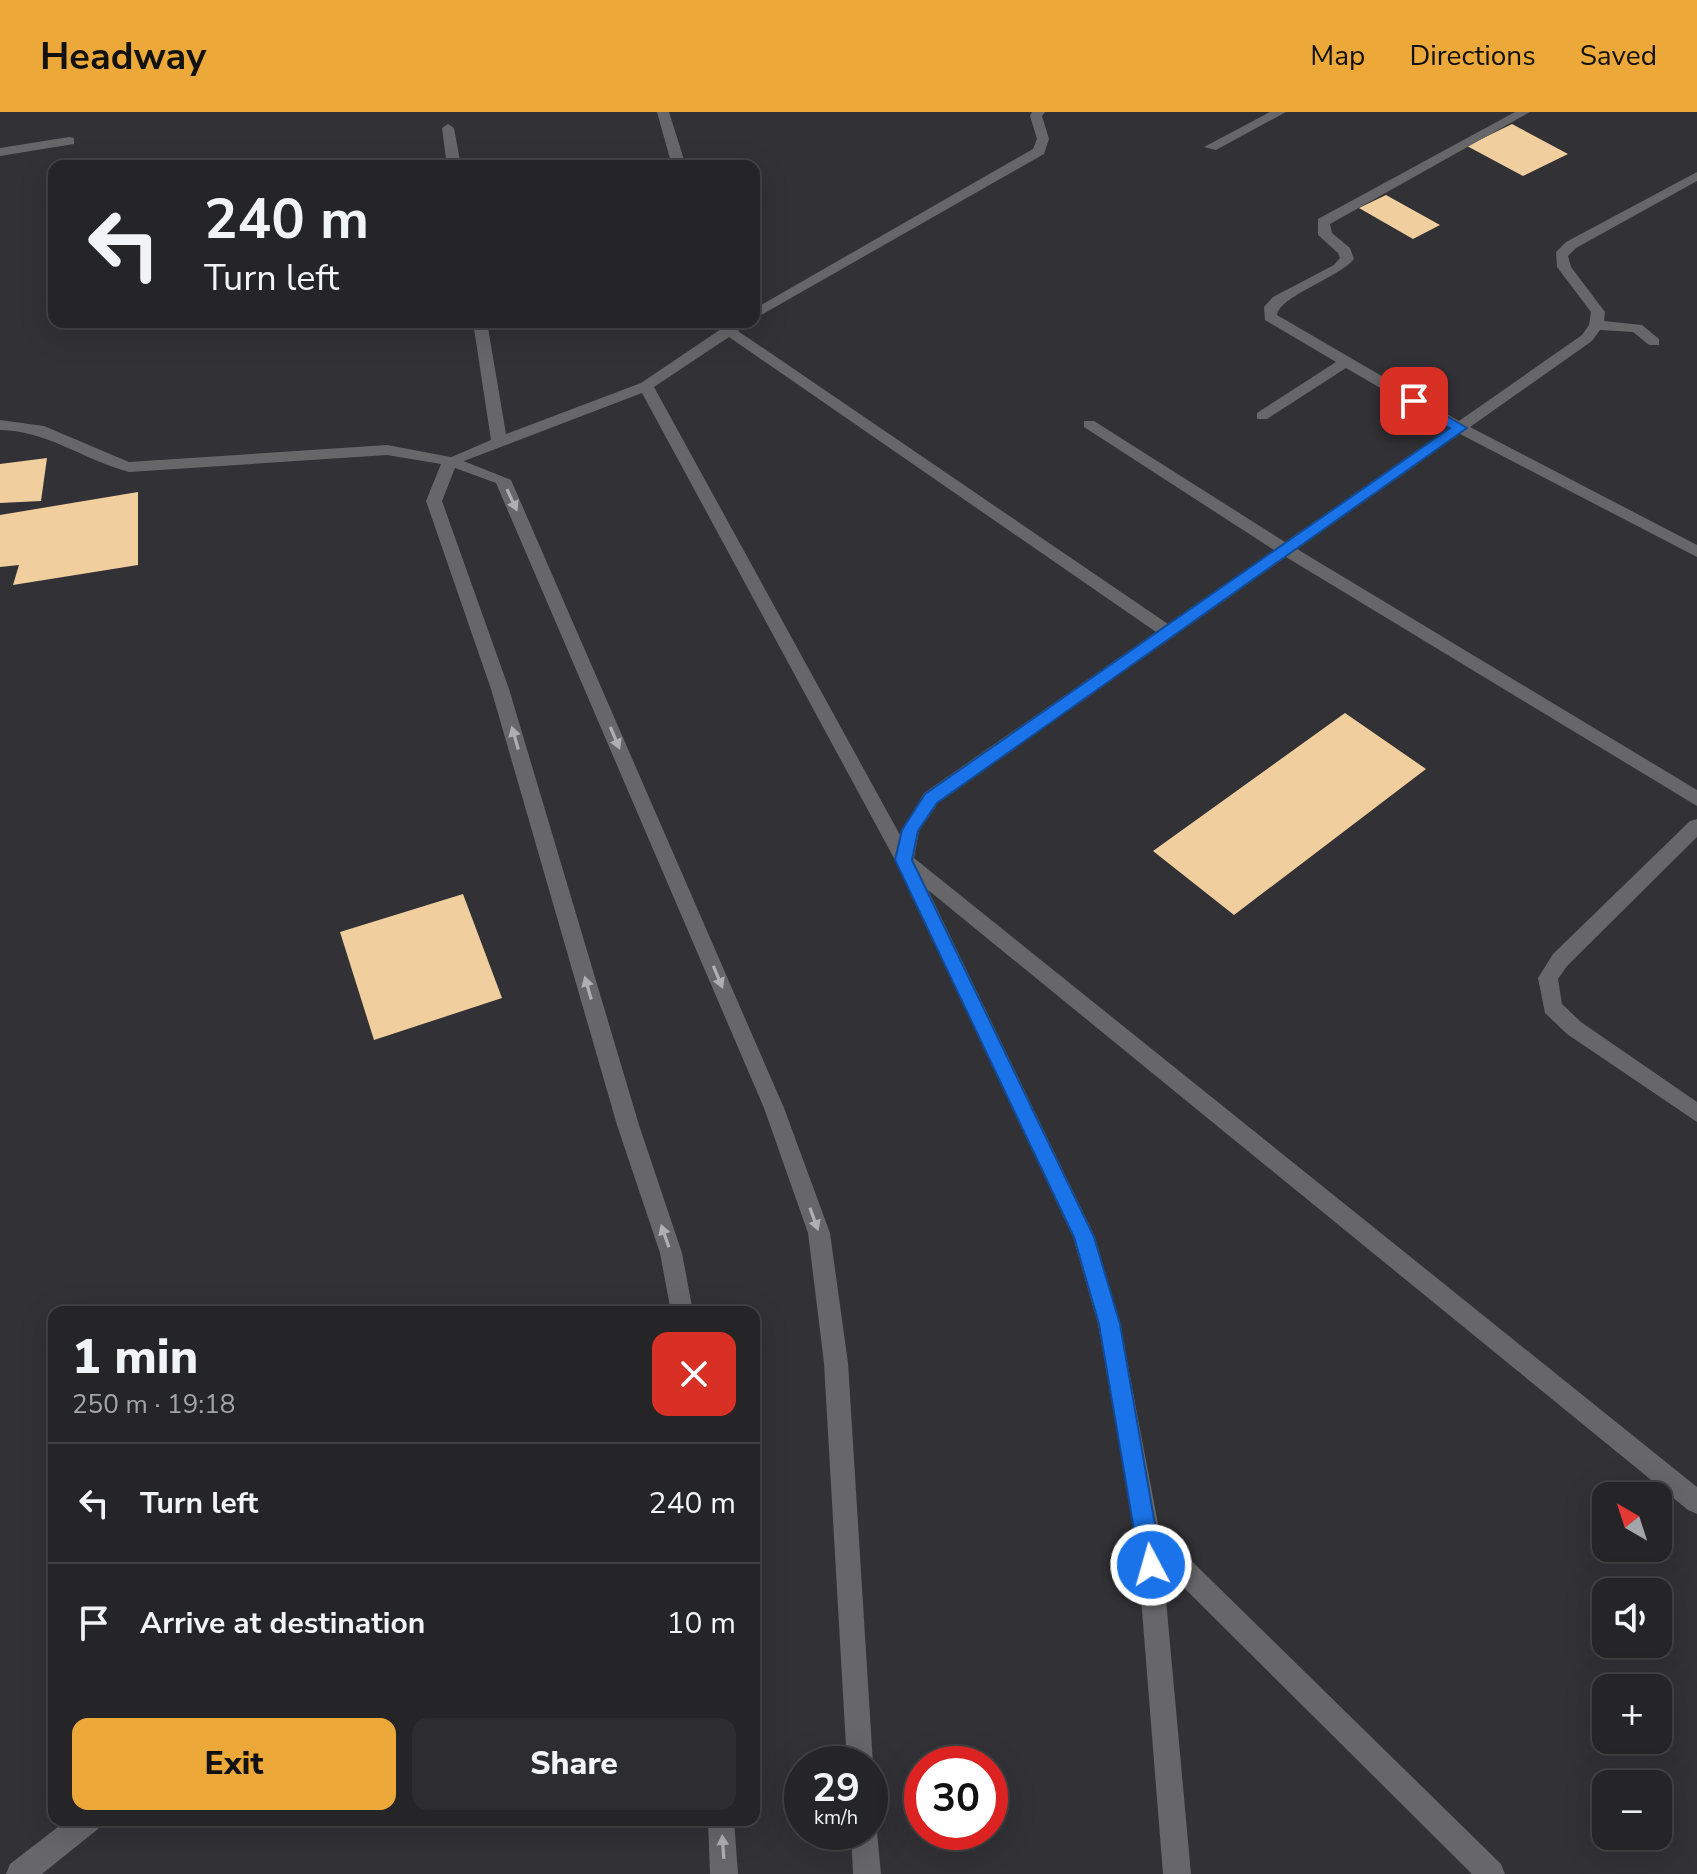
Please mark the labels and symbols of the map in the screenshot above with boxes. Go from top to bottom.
pin [1380,367,1448,435]
one-way arrow [506,488,519,511]
one-way arrow [508,726,521,750]
one-way arrow [609,726,622,750]
one-way arrow [712,965,725,989]
one-way arrow [581,975,594,999]
one-way arrow [808,1207,821,1231]
one-way arrow [659,1224,671,1248]
north arrow [1592,1482,1672,1562]
position arrow [1109,1523,1193,1607]
speed limit sign: 30 [904,1746,1008,1850]
one-way arrow [716,1834,729,1859]

